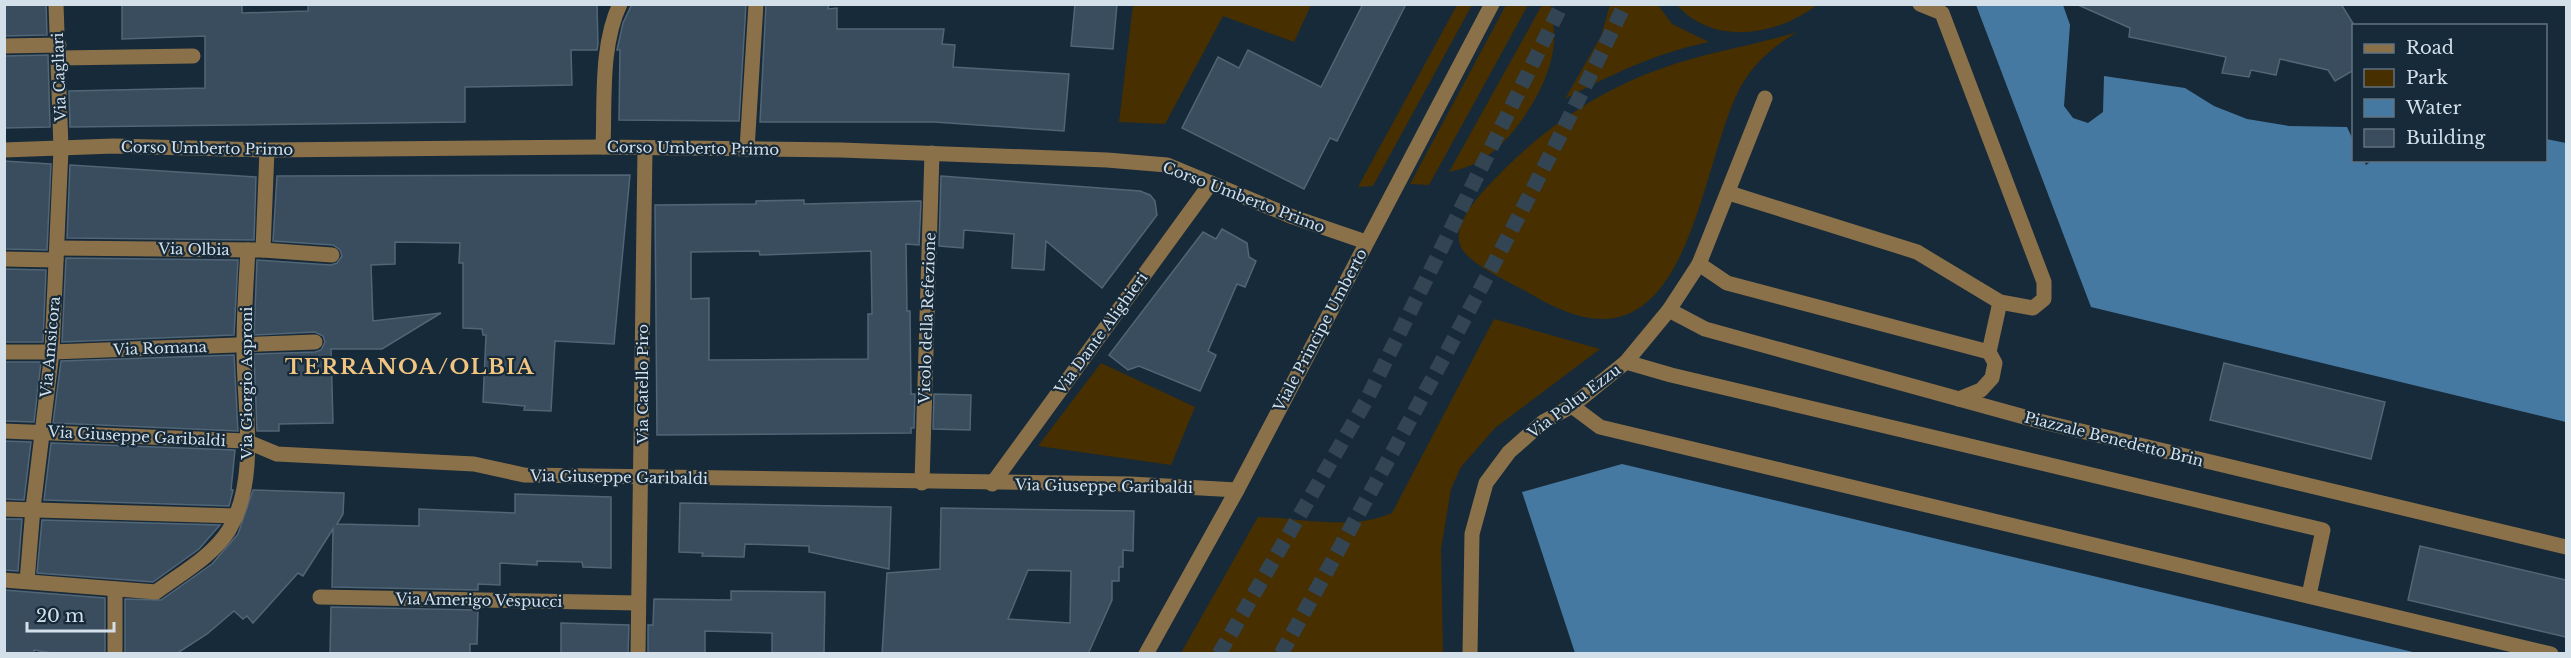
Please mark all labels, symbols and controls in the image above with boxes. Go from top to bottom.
legend [2352,24,2547,162]
street label: Via Cagliari [48,32,70,123]
text: Road [2406,37,2454,59]
text: Park [2406,67,2448,89]
text: Water [2405,97,2462,119]
text: Building [2406,127,2485,149]
street label: Corso Umberto Primo [121,137,293,159]
street label: Corso Umberto Primo [607,137,779,159]
street label: Corso Umberto Primo [1160,157,1328,237]
street label: Vicolo della Refezione [914,232,939,405]
street label: Via Olbia [157,239,231,259]
street label: Viale Principe Umberto [1269,245,1371,415]
street label: Via Dante Alighieri [1050,268,1152,398]
street label: Via Amsicora [36,295,64,399]
street label: Via Giorgio Asproni [237,307,256,460]
street label: Via Catello Piro [633,324,652,445]
street label: Via Romana [112,337,208,359]
district label: TERRANOA/OLBIA [285,354,535,380]
street label: Via Poltu Ezzu [1523,360,1624,443]
street label: Piazzale Benedetto Brin [2023,408,2205,470]
street label: Via Giuseppe Garibaldi [47,422,226,450]
street label: Via Giuseppe Garibaldi [529,466,708,488]
street label: Via Giuseppe Garibaldi [1014,475,1193,497]
street label: Via Amerigo Vespucci [394,589,563,611]
scale bar [27,595,114,633]
text: 20 m [36,605,84,627]

